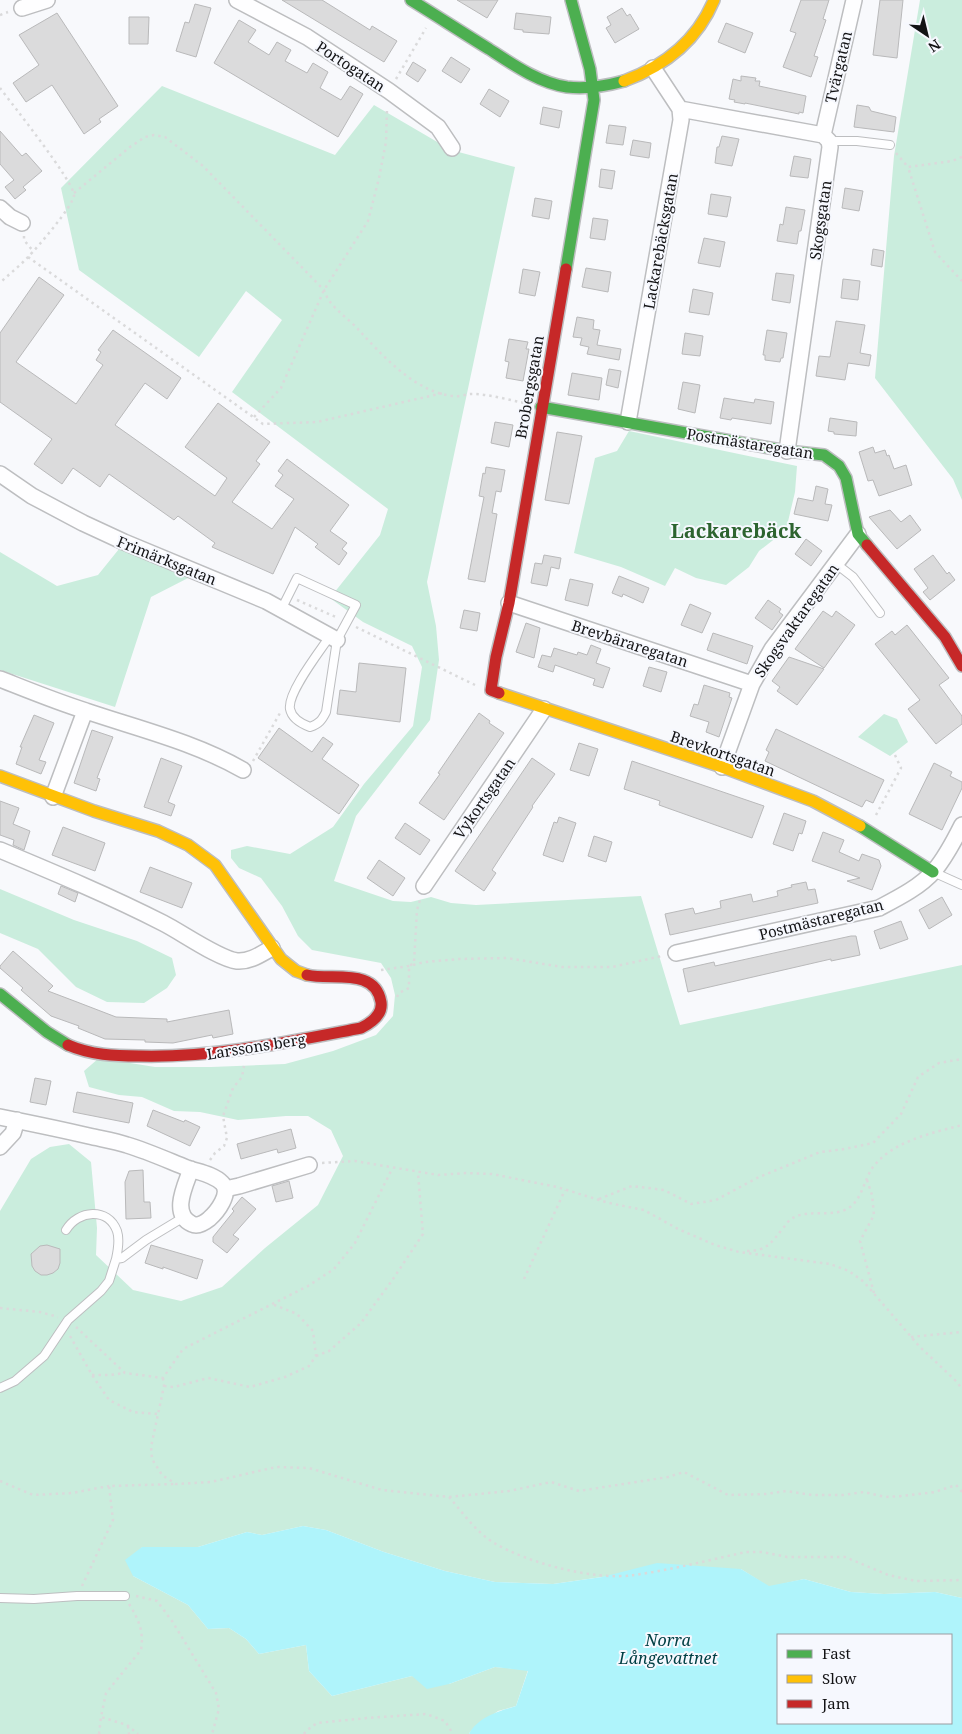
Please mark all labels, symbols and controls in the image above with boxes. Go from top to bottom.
north arrow [902,10,952,60]
street label: Tvärgatan [820,29,856,105]
text: N [925,35,945,57]
street label: Portogatan [313,36,390,96]
street label: Lackarebäcksgatan [638,171,682,311]
street label: Skogsgatan [805,179,836,261]
street label: Brobergsgatan [510,333,548,440]
street label: Postmästaregatan [685,423,815,463]
district label: Lackarebäck [671,517,802,544]
street label: Frimärksgatan [114,531,220,589]
street label: Skogsvaktaregatan [749,559,843,681]
street label: Brevbäraregatan [569,615,691,671]
street label: Brevkortsgatan [668,726,778,780]
street label: Vykortsgatan [449,753,520,843]
street label: Postmästaregatan [757,894,886,944]
street label: Larssons berg [205,1028,307,1064]
water label: Norra Långevattnet [618,1629,717,1669]
legend [777,1634,952,1724]
text: Fast [822,1643,851,1663]
text: Slow [822,1668,856,1688]
text: Jam [821,1693,850,1713]

